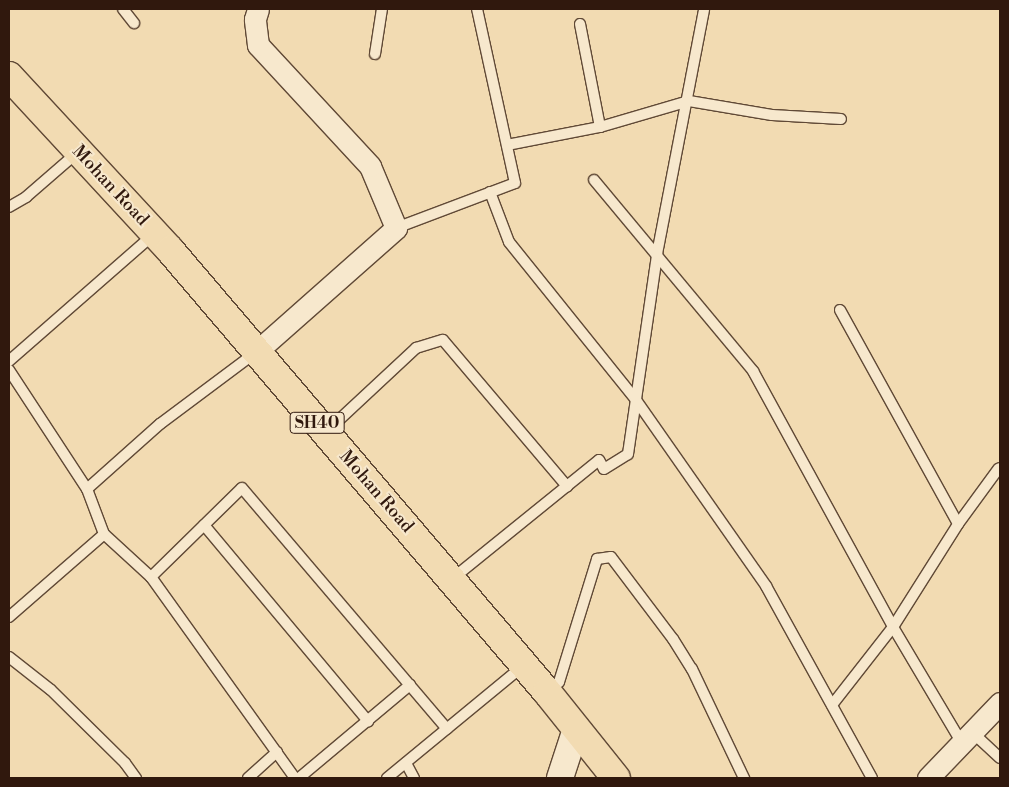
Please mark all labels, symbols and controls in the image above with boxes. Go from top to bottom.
street label: Mohan Road [67,141,153,231]
road number: SH40 [290,409,344,436]
street label: Mohan Road [334,446,418,538]

